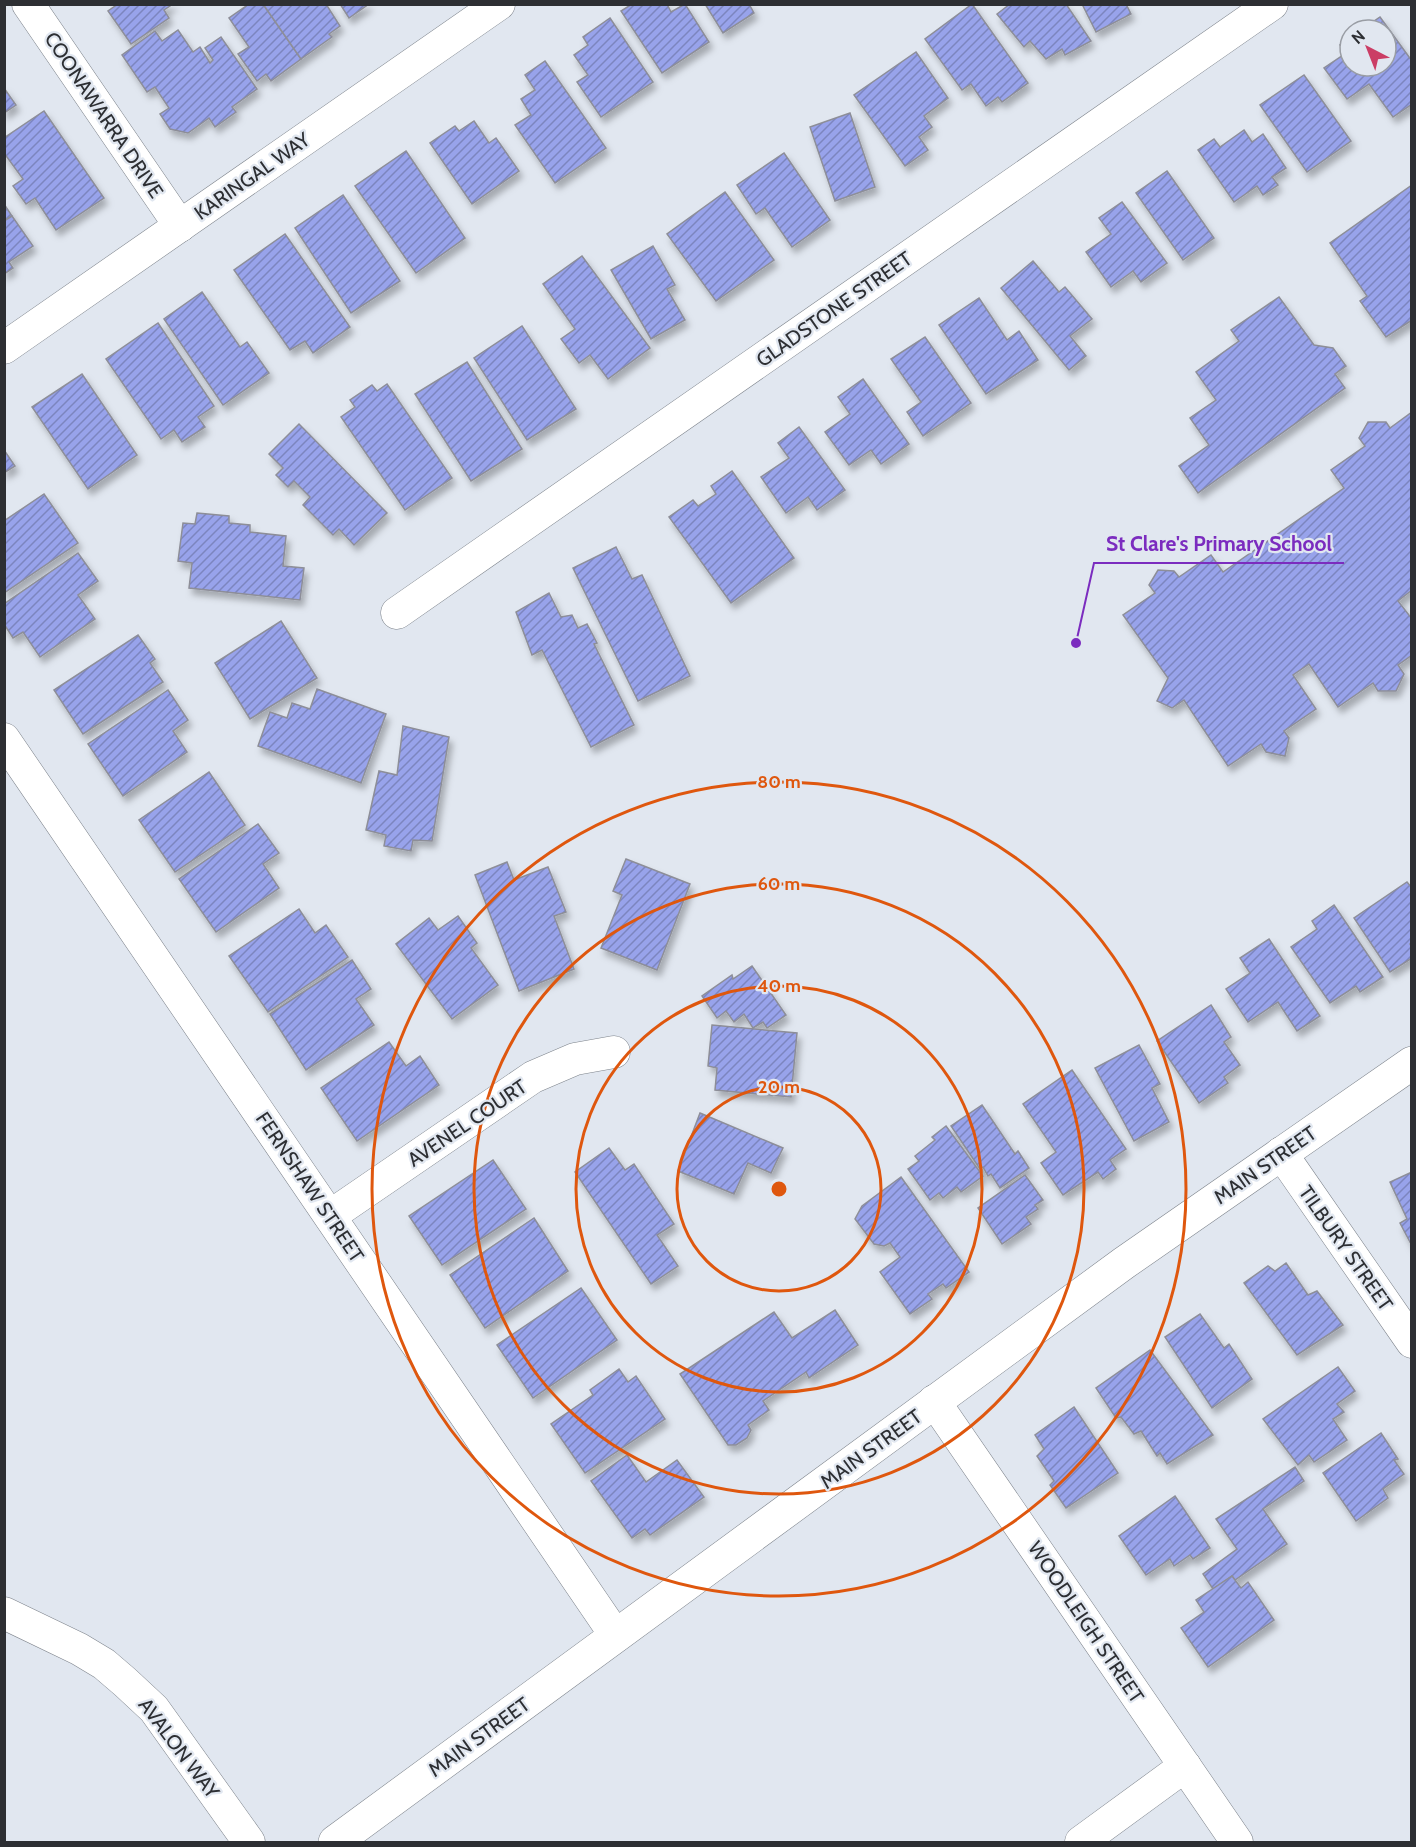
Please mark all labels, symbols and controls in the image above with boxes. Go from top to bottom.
north arrow [1338,18,1398,78]
text: N [1348,26,1369,48]
street label: COONAWARRA DRIVE [40,27,168,203]
street label: KARINGAL WAY [190,127,315,225]
street label: GLADSTONE STREET [752,246,917,372]
callout: St Clare's Primary School [1094,524,1344,563]
text: St Clare's Primary School [1106,531,1332,556]
text: 80 m [757,771,801,793]
text: 60 m [758,873,800,895]
text: 40 m [757,975,801,997]
street label: AVENEL COURT [403,1074,531,1172]
text: 20 m [758,1076,800,1098]
street label: FERNSHAW STREET [251,1107,369,1267]
street label: MAIN STREET [1209,1121,1321,1209]
centre of rings [769,1179,789,1199]
street label: TILBURY STREET [1294,1181,1398,1315]
street label: MAIN STREET [816,1404,927,1494]
street label: WOODLEIGH STREET [1023,1537,1149,1708]
street label: MAIN STREET [424,1692,535,1782]
street label: AVALON WAY [134,1693,225,1803]

